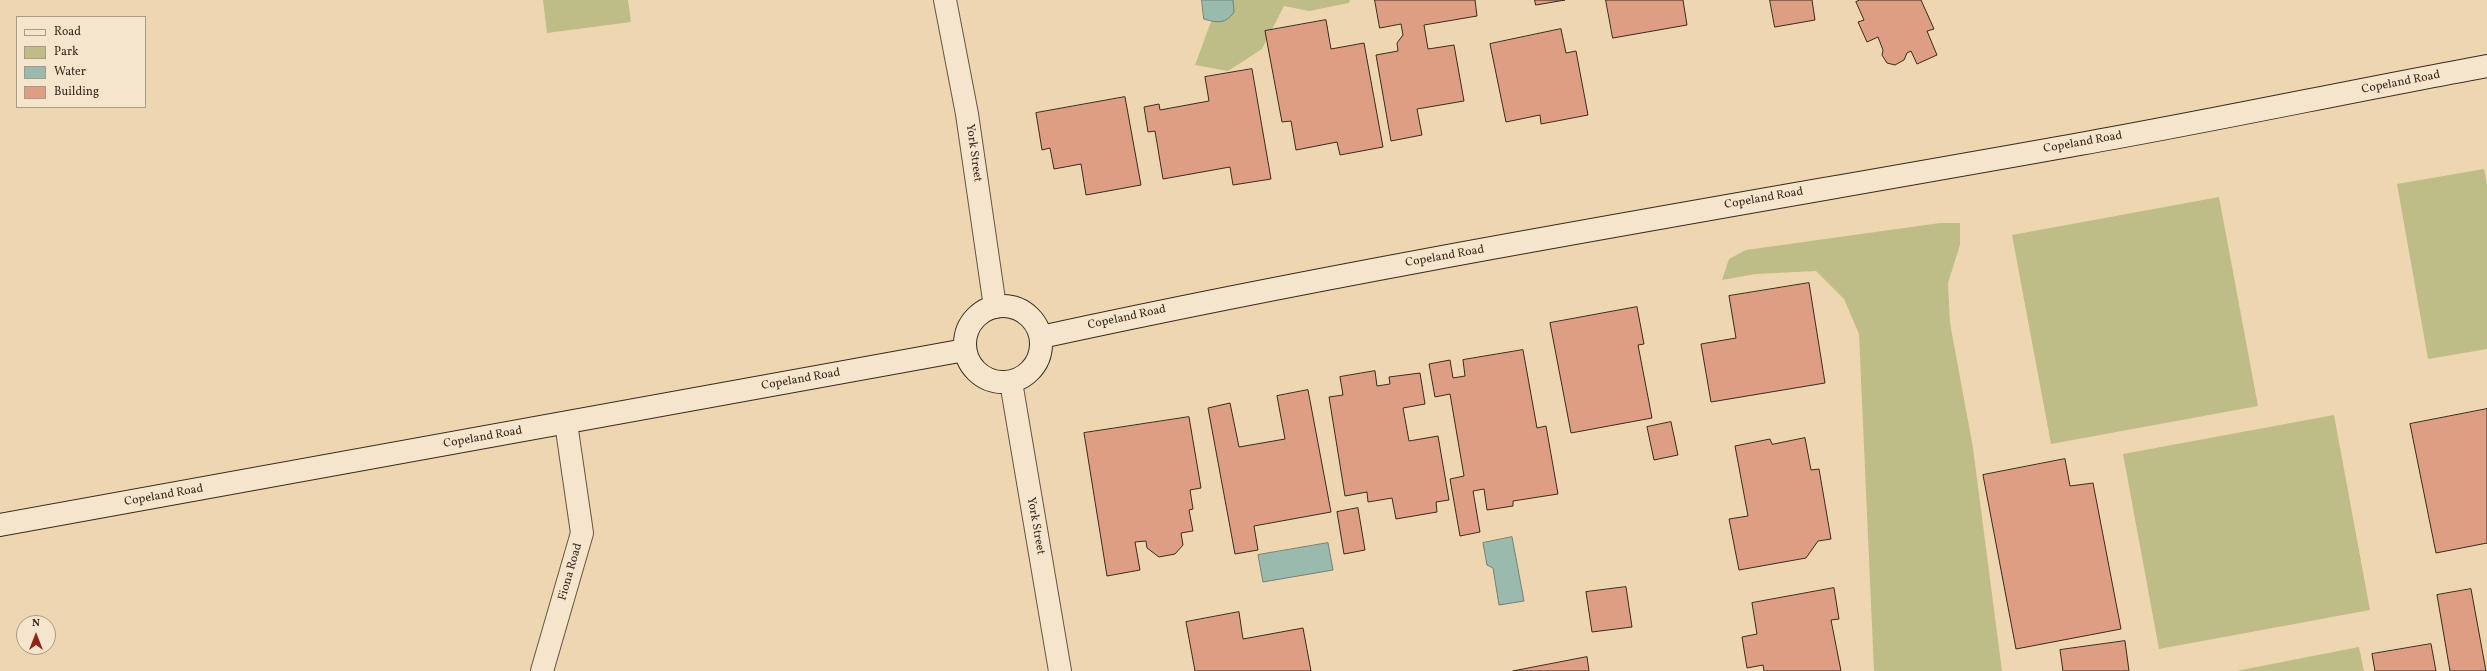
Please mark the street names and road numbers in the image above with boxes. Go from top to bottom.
street label: Copeland Road [2360,68,2442,98]
street label: York Street [962,123,984,183]
street label: Copeland Road [2042,129,2124,157]
street label: Copeland Road [1723,185,1805,213]
street label: Copeland Road [1404,243,1486,271]
street label: Copeland Road [1086,303,1168,333]
street label: Copeland Road [760,366,842,394]
street label: Copeland Road [442,424,524,452]
street label: Copeland Road [123,482,205,510]
street label: York Street [1023,496,1047,556]
street label: Fiona Road [556,542,586,602]

